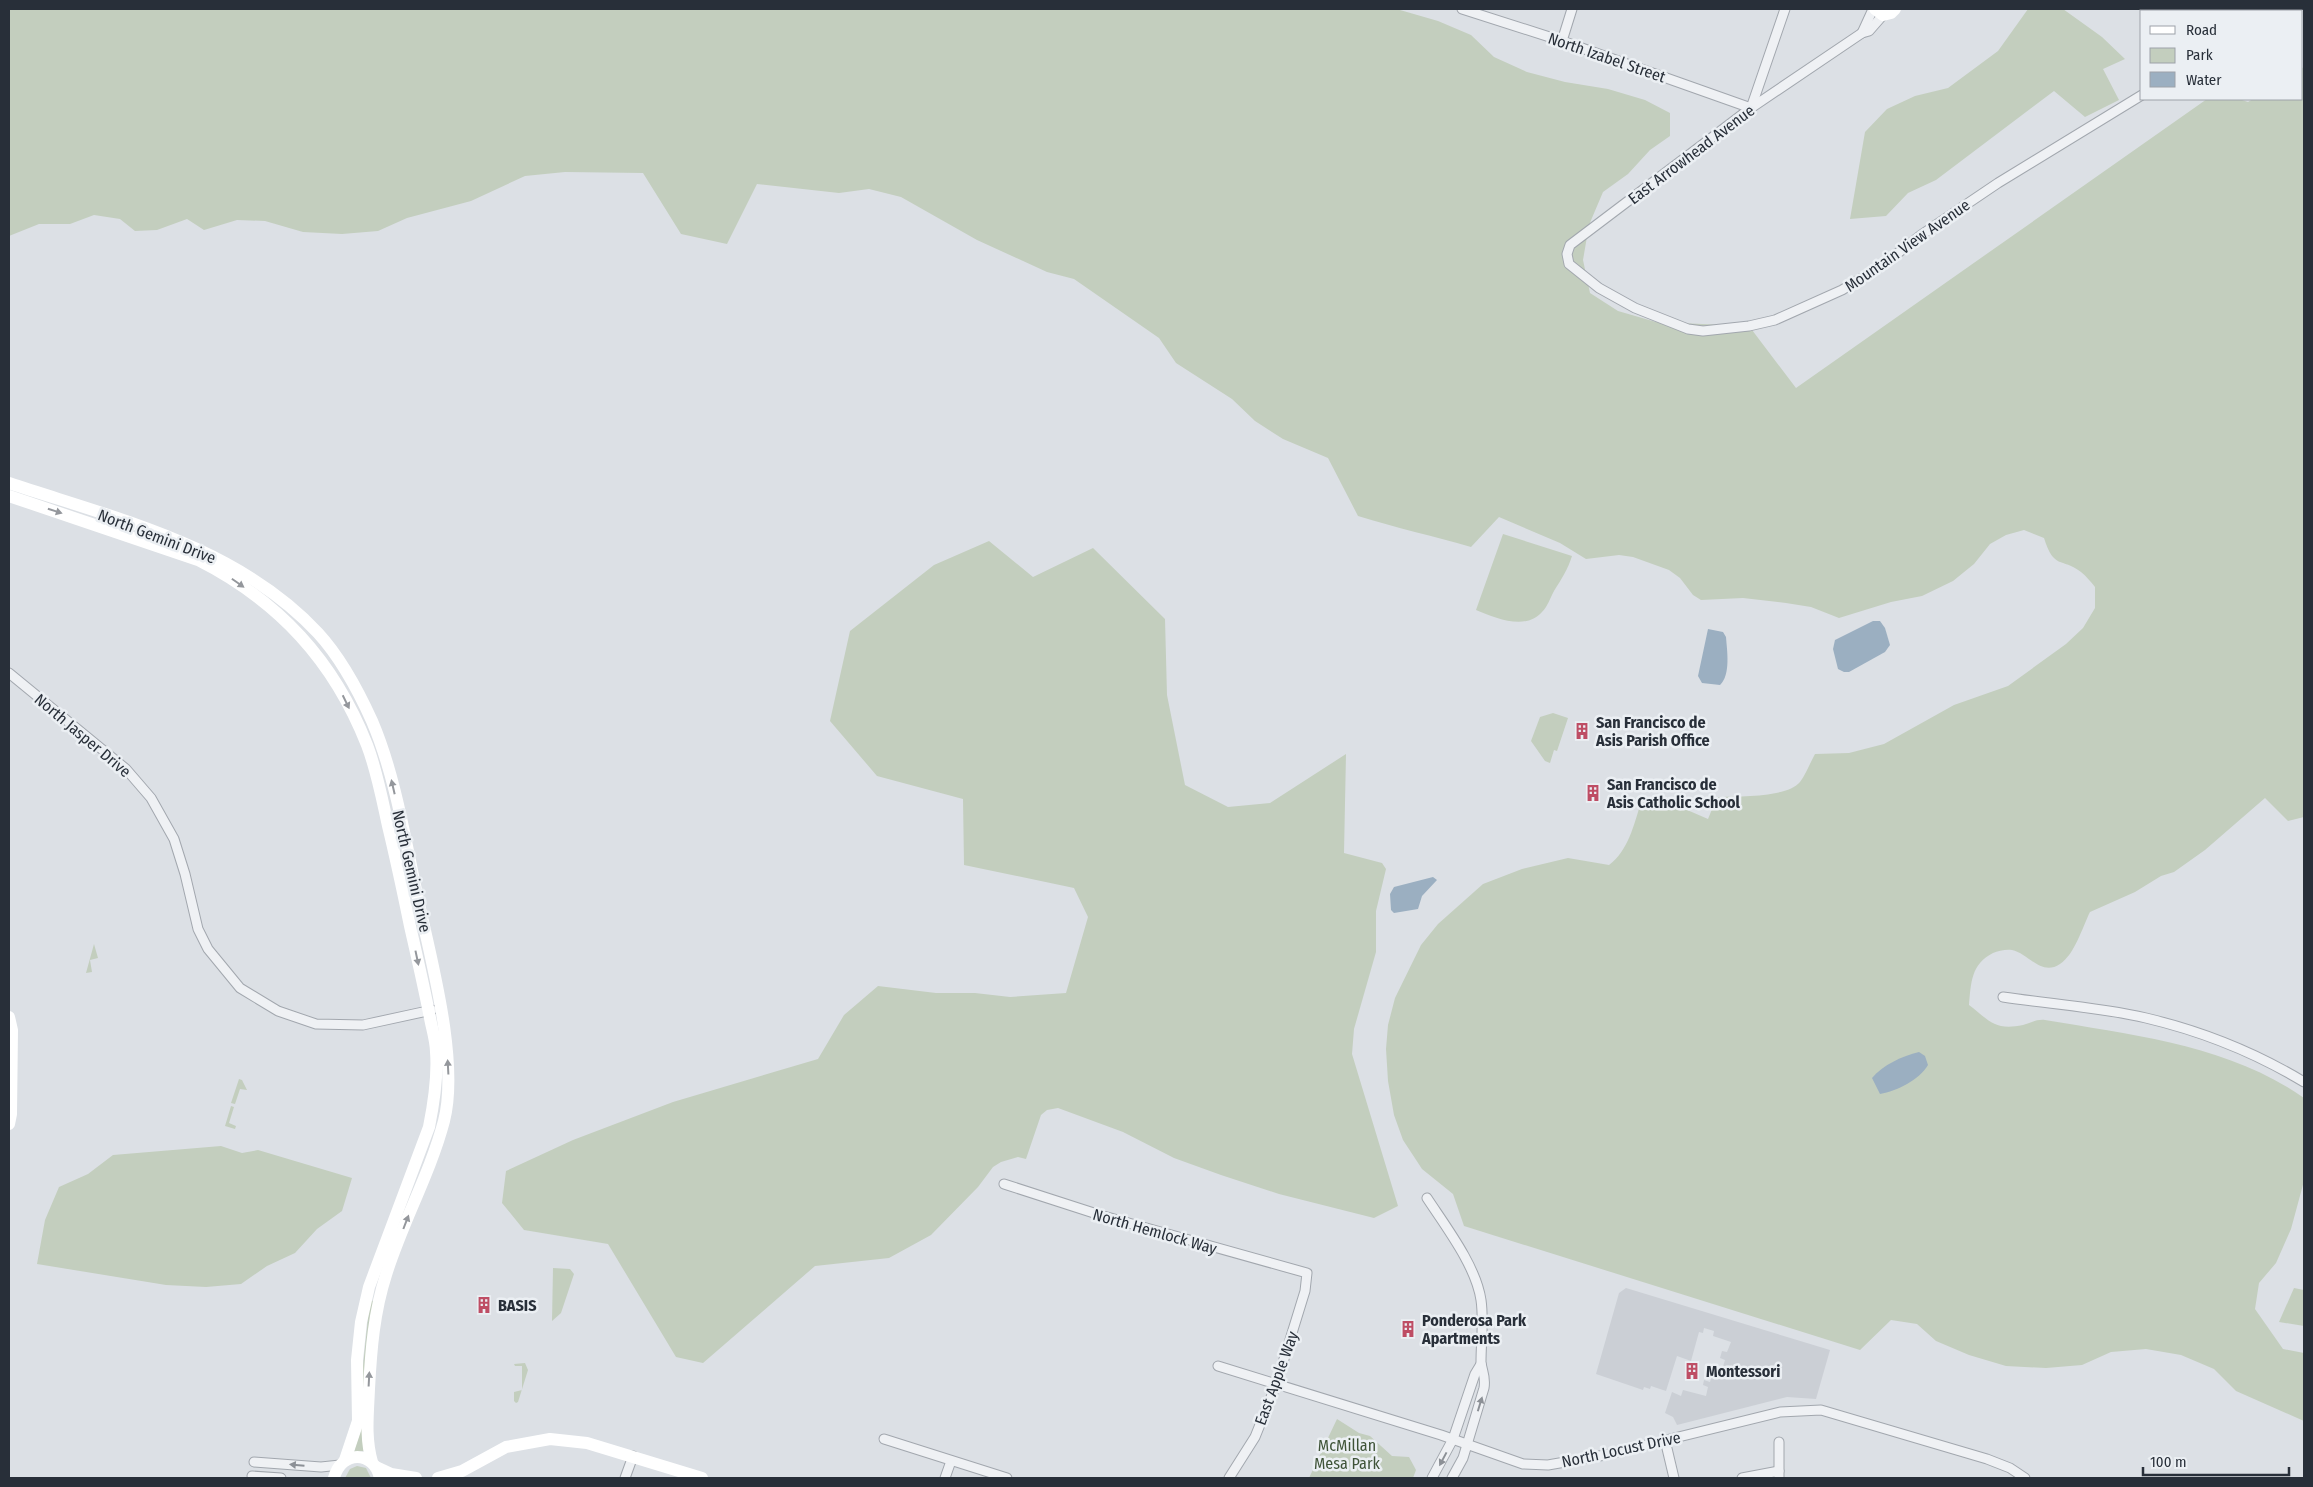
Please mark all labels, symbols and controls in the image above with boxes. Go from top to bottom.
legend [2140,10,2303,100]
text: Road [2186,21,2217,39]
street label: North Izabel Street [1546,28,1669,87]
text: Park [2186,46,2213,64]
text: Water [2186,71,2222,89]
street label: East Arrowhead Avenue [1624,101,1758,208]
street label: Mountain View Avenue [1841,195,1973,296]
street label: North Gemini Drive [95,505,218,568]
one-way arrow [48,508,63,516]
one-way arrow [232,578,245,588]
street label: North Jasper Drive [31,690,135,781]
one-way arrow [342,695,350,709]
place label: San Francisco de Asis Parish Office [1595,713,1710,750]
building icon: San Francisco de Asis Parish Office [1572,721,1592,741]
place label: San Francisco de Asis Catholic School [1606,775,1740,812]
one-way arrow [389,780,397,795]
building icon: San Francisco de Asis Catholic School [1583,783,1603,803]
street label: North Gemini Drive [388,808,435,934]
one-way arrow [413,951,421,966]
one-way arrow [444,1058,452,1074]
street label: North Hemlock Way [1091,1205,1220,1258]
one-way arrow [402,1214,410,1229]
building icon: BASIS [474,1295,494,1315]
place label: BASIS [498,1296,536,1315]
place label: Ponderosa Park Apartments [1421,1311,1527,1348]
building icon: Ponderosa Park Apartments [1398,1319,1418,1339]
street label: East Apple Way [1251,1328,1303,1428]
building icon: Montessori [1682,1361,1702,1381]
place label: Montessori [1706,1362,1780,1381]
one-way arrow [366,1371,374,1387]
one-way arrow [1476,1396,1484,1411]
street label: North Locust Drive [1560,1428,1682,1471]
park label: McMillan Mesa Park [1314,1436,1381,1473]
scale bar [2143,1444,2289,1476]
one-way arrow [1439,1452,1447,1466]
text: 100 m [2150,1453,2187,1471]
one-way arrow [289,1461,305,1469]

